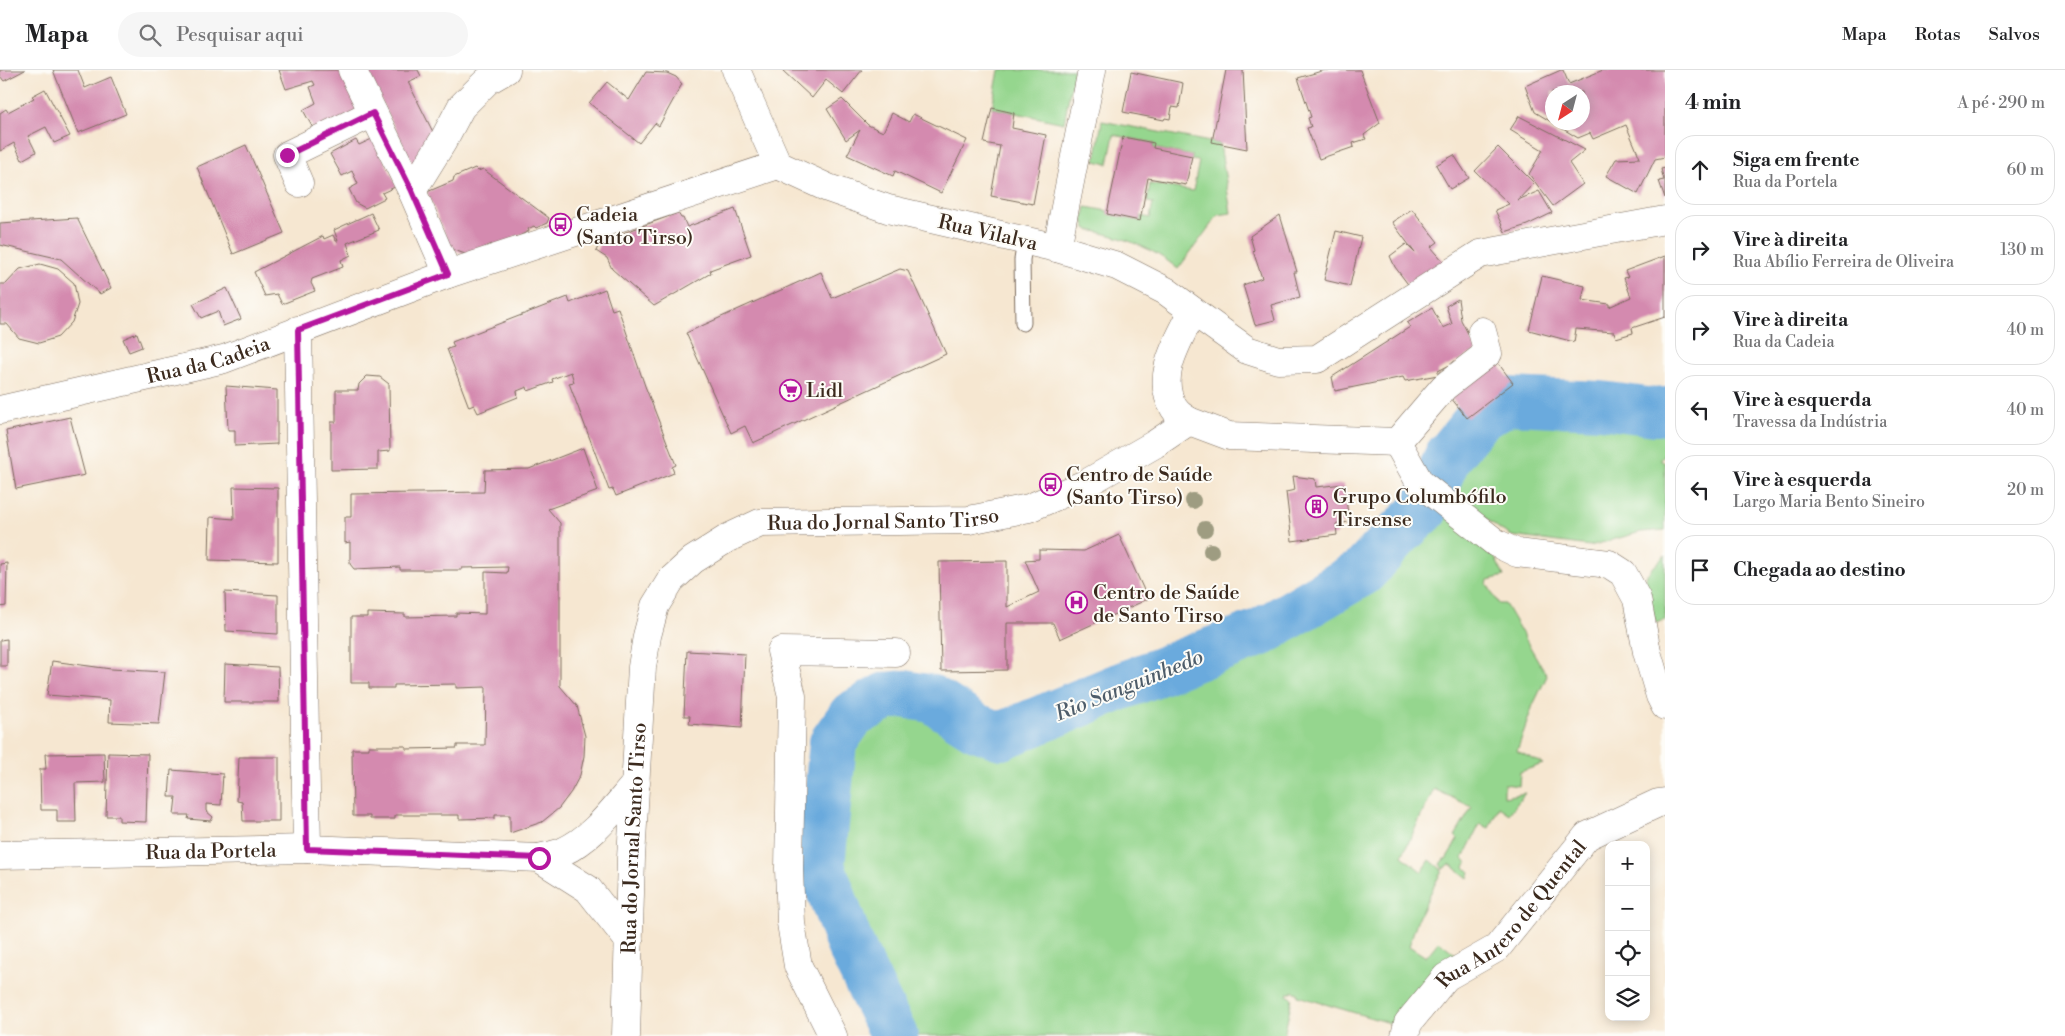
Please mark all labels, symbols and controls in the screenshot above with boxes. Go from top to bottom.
search box [118,12,468,57]
text: Mapa [25,20,88,50]
icon: search [136,21,164,49]
text: Pesquisar aqui [176,23,304,47]
text: Mapa [1842,23,1887,46]
text: Rotas [1915,23,1961,46]
text: Salvos [1989,23,2040,46]
north arrow [1545,85,1590,130]
text: 4 min [1685,90,1741,116]
text: A pé · 290 m [1957,93,2045,113]
route end [276,144,299,167]
text: Siga em frente [1733,148,1860,172]
icon: ahead [1686,156,1714,184]
text: 60 m [2006,160,2044,180]
text: Rua da Portela [1733,172,1838,192]
place label: Cadeia (Santo Tirso) [576,203,693,251]
street label: Rua Vilalva [935,210,1041,257]
bus stop icon: Cadeia (Santo Tirso) [548,213,572,237]
text: Vire à direita [1733,228,1848,252]
icon: right [1686,236,1714,264]
text: 130 m [2000,240,2044,260]
text: Rua Abílio Ferreira de Oliveira [1733,252,1954,272]
text: Vire à direita [1733,308,1848,332]
icon: right [1686,316,1714,344]
text: 40 m [2007,320,2044,340]
street label: Rua da Cadeia [144,331,275,390]
text: Rua da Cadeia [1733,332,1835,352]
supermarket icon: Lidl [778,378,802,402]
place label: Lidl [806,379,843,404]
text: Vire à esquerda [1733,388,1872,412]
icon: left [1686,396,1714,424]
text: 40 m [2007,400,2044,420]
text: Travessa da Indústria [1733,412,1887,432]
place label: Centro de Saúde (Santo Tirso) [1066,463,1213,511]
text: Vire à esquerda [1733,468,1872,492]
bus stop icon: Centro de Saúde (Santo Tirso) [1038,473,1062,497]
icon: left [1686,476,1714,504]
text: 20 m [2007,480,2044,500]
place label: Grupo Columbófilo Tirsense [1333,485,1507,533]
text: Largo Maria Bento Sineiro [1733,492,1925,512]
building icon: Grupo Columbófilo Tirsense [1305,495,1329,519]
street label: Rua do Jornal Santo Tirso [767,503,1001,537]
icon: arrive [1686,556,1714,584]
text: Chegada ao destino [1733,558,1906,582]
place label: Centro de Saúde de Santo Tirso [1093,581,1240,629]
hospital icon: Centro de Saúde de Santo Tirso [1065,591,1089,615]
water label: Rio Sanguinhedo [1051,644,1207,728]
street label: Rua do Jornal Santo Tirso [617,722,653,954]
street label: Rua Antero de Quental [1431,836,1593,994]
street label: Rua da Portela [145,839,278,866]
map controls [1605,841,1650,1021]
button: + [1605,841,1650,886]
route start [528,847,551,870]
button: − [1605,886,1650,931]
button: locate [1605,931,1650,976]
button: layers [1605,976,1650,1021]

